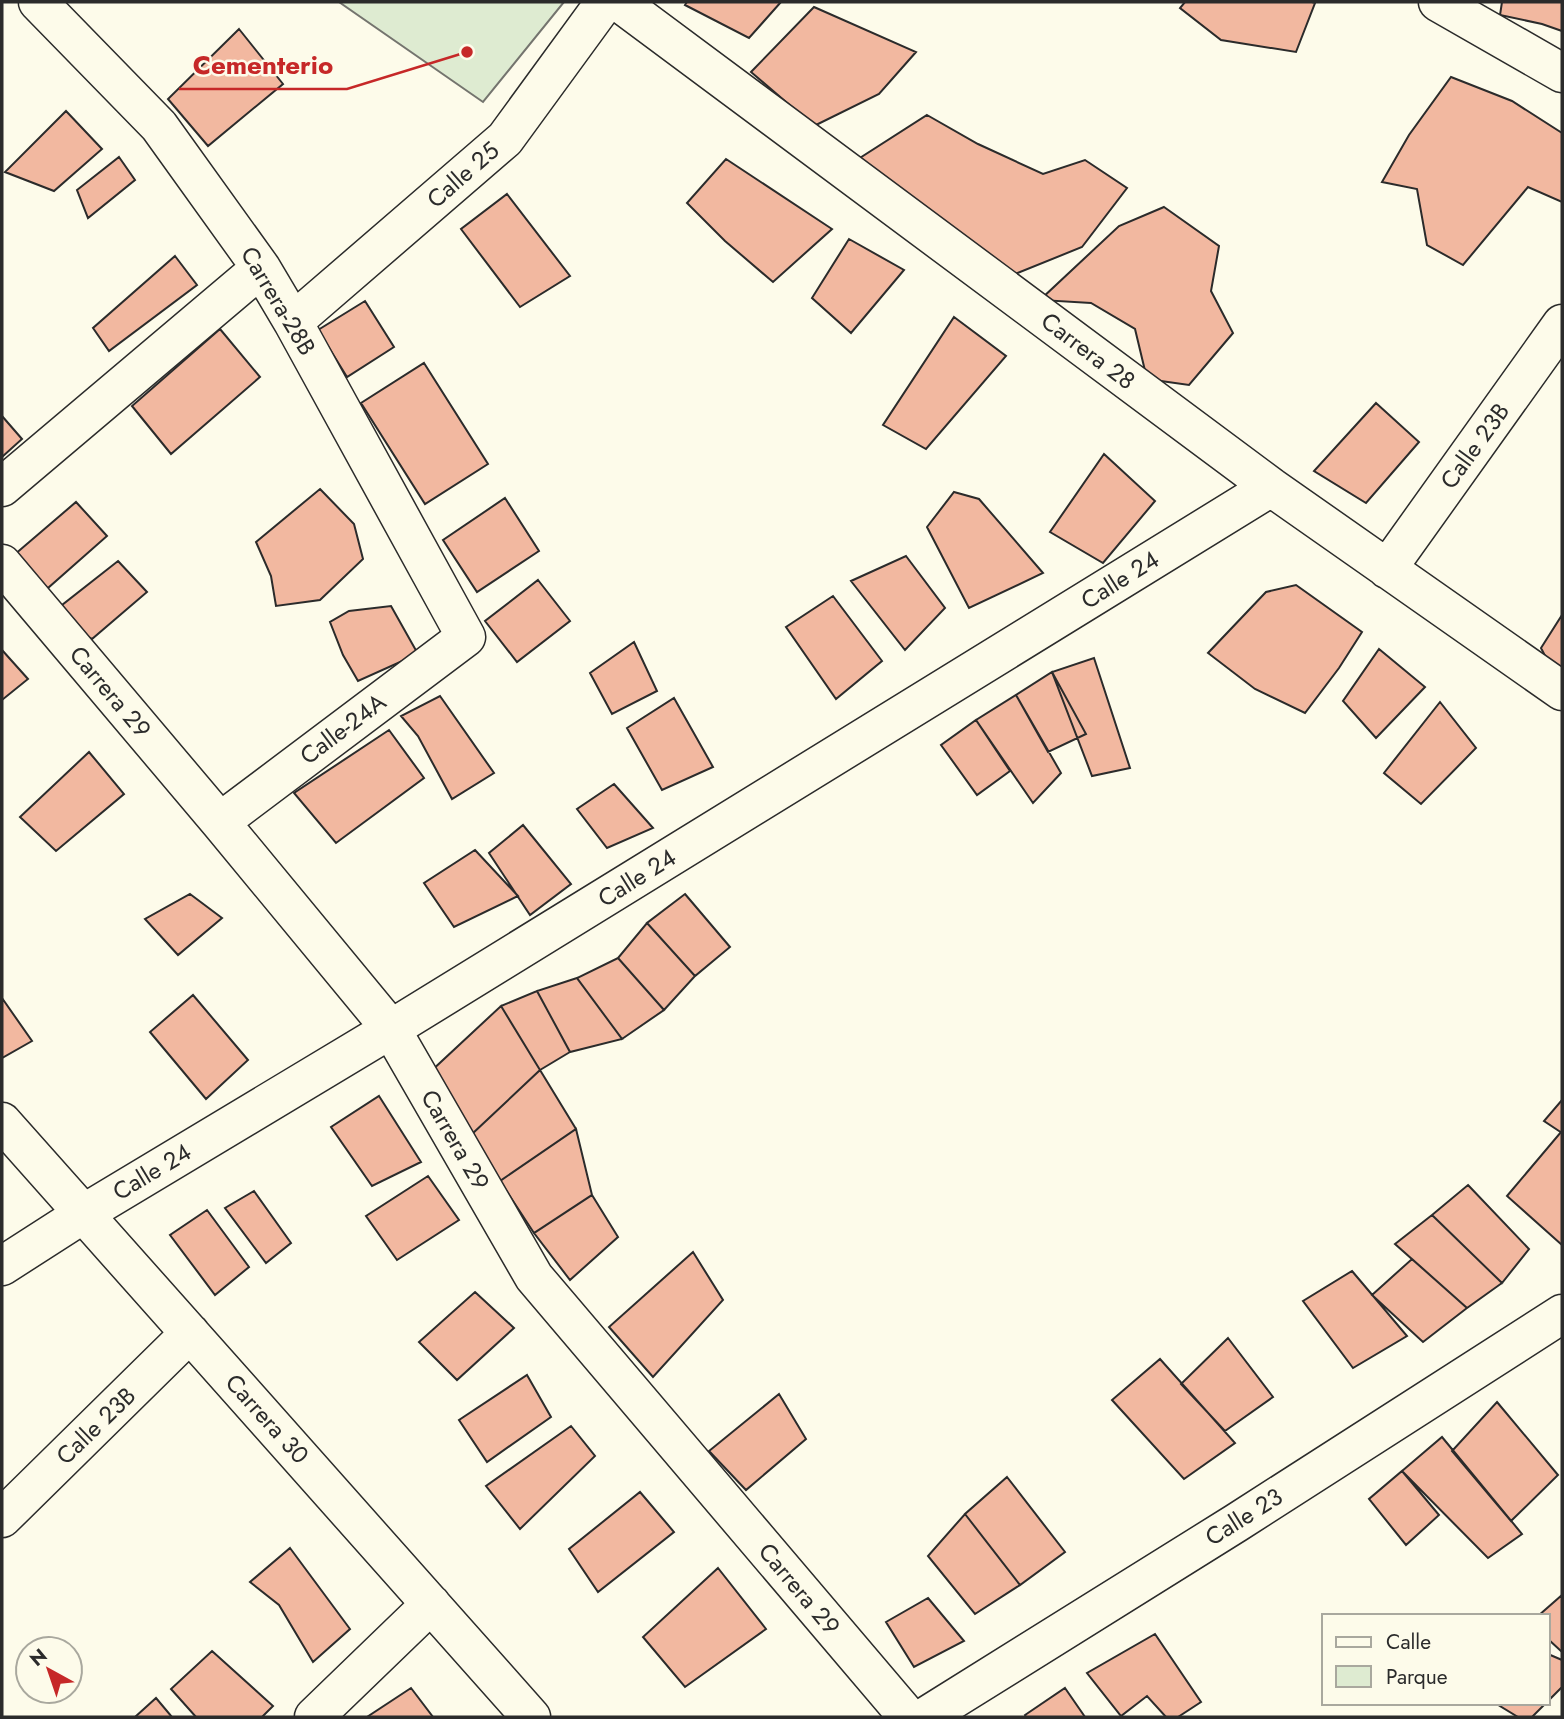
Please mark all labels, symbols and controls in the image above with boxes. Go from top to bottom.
callout: Cementerio [179,42,347,89]
text: Cementerio [193,46,333,84]
street label: Calle 25 [419,133,507,216]
street label: Carrera-28B [232,240,325,362]
street label: Carrera 28 [1034,303,1143,398]
street label: Calle 23B [1431,395,1518,496]
street label: Calle 24 [1074,542,1166,617]
street label: Carrera 29 [61,638,159,745]
street label: Calle-24A [292,684,393,773]
street label: Calle 24 [591,840,683,915]
street label: Carrera 29 [413,1083,498,1197]
street label: Calle 24 [106,1134,198,1209]
street label: Carrera 30 [217,1366,317,1472]
street label: Calle 23B [48,1379,143,1473]
street label: Calle 23 [1198,1479,1289,1554]
street label: Carrera 29 [750,1535,848,1642]
legend [1322,1614,1550,1705]
text: Calle [1386,1627,1431,1657]
north arrow [14,1635,84,1705]
text: N [24,1642,53,1673]
text: Parque [1386,1662,1448,1692]

